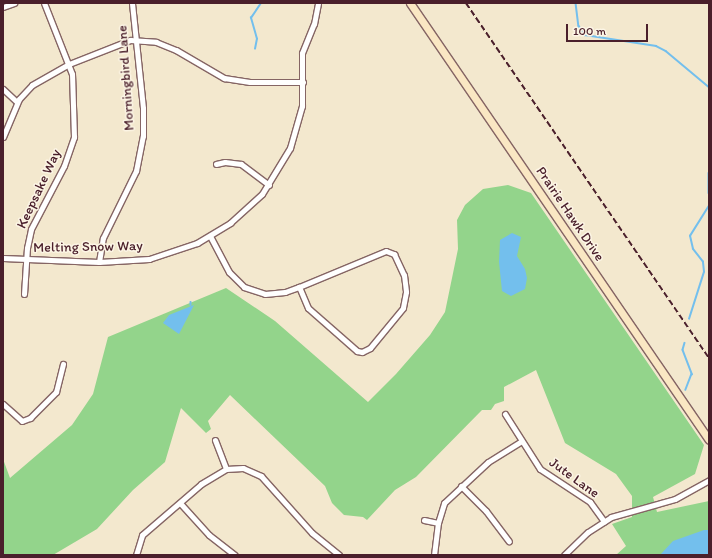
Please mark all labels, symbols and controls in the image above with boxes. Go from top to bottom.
scale bar [568,16,650,42]
street label: Morningbird Lane [114,24,138,132]
text: 100 m [573,24,606,38]
street label: Keepsake Way [13,147,65,231]
street label: Prairie Hawk Drive [532,163,608,265]
street label: Melting Snow Way [33,238,143,256]
street label: Jute Lane [545,454,603,502]

